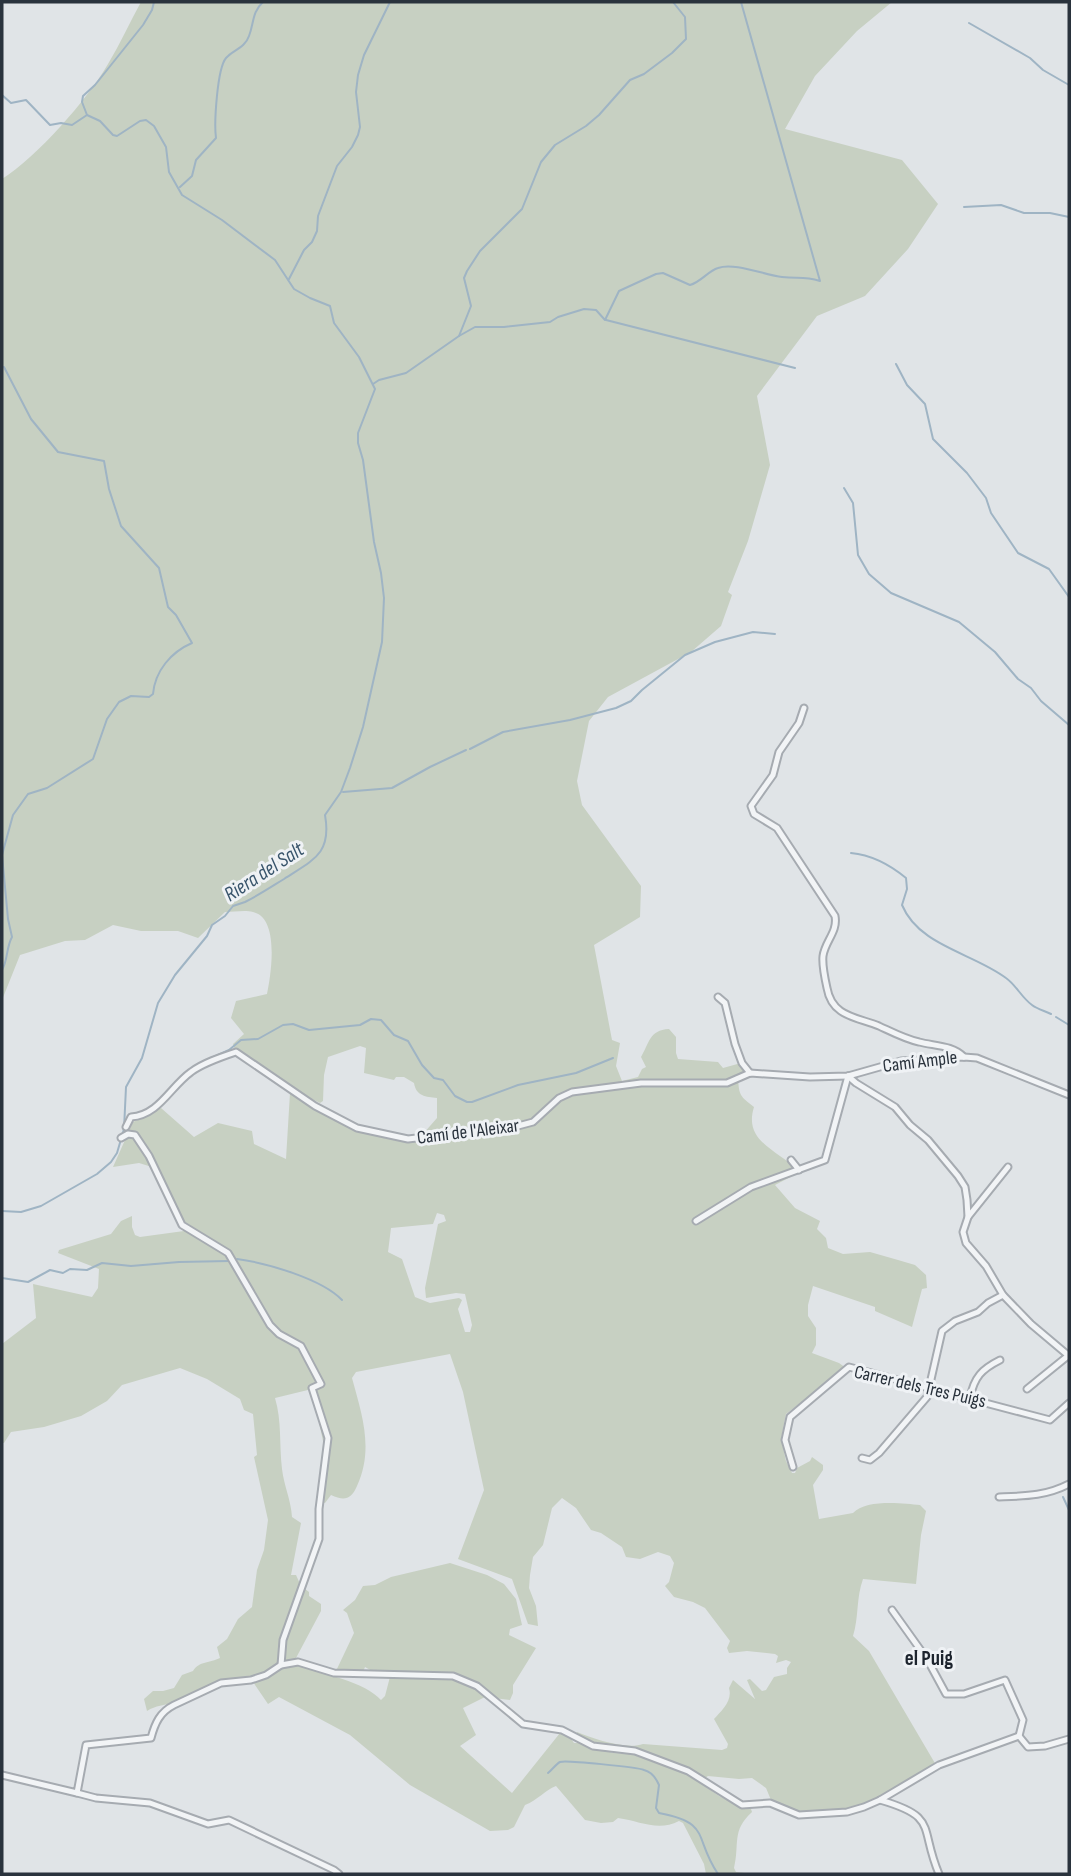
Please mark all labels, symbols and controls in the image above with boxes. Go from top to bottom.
water label: Riera del Salt [219,837,309,907]
street label: Camí Ample [882,1046,958,1078]
street label: Camí de l'Aleixar [416,1114,521,1150]
street label: Carrer dels Tres Puigs [852,1361,988,1413]
district label: el Puig [905,1646,953,1671]

